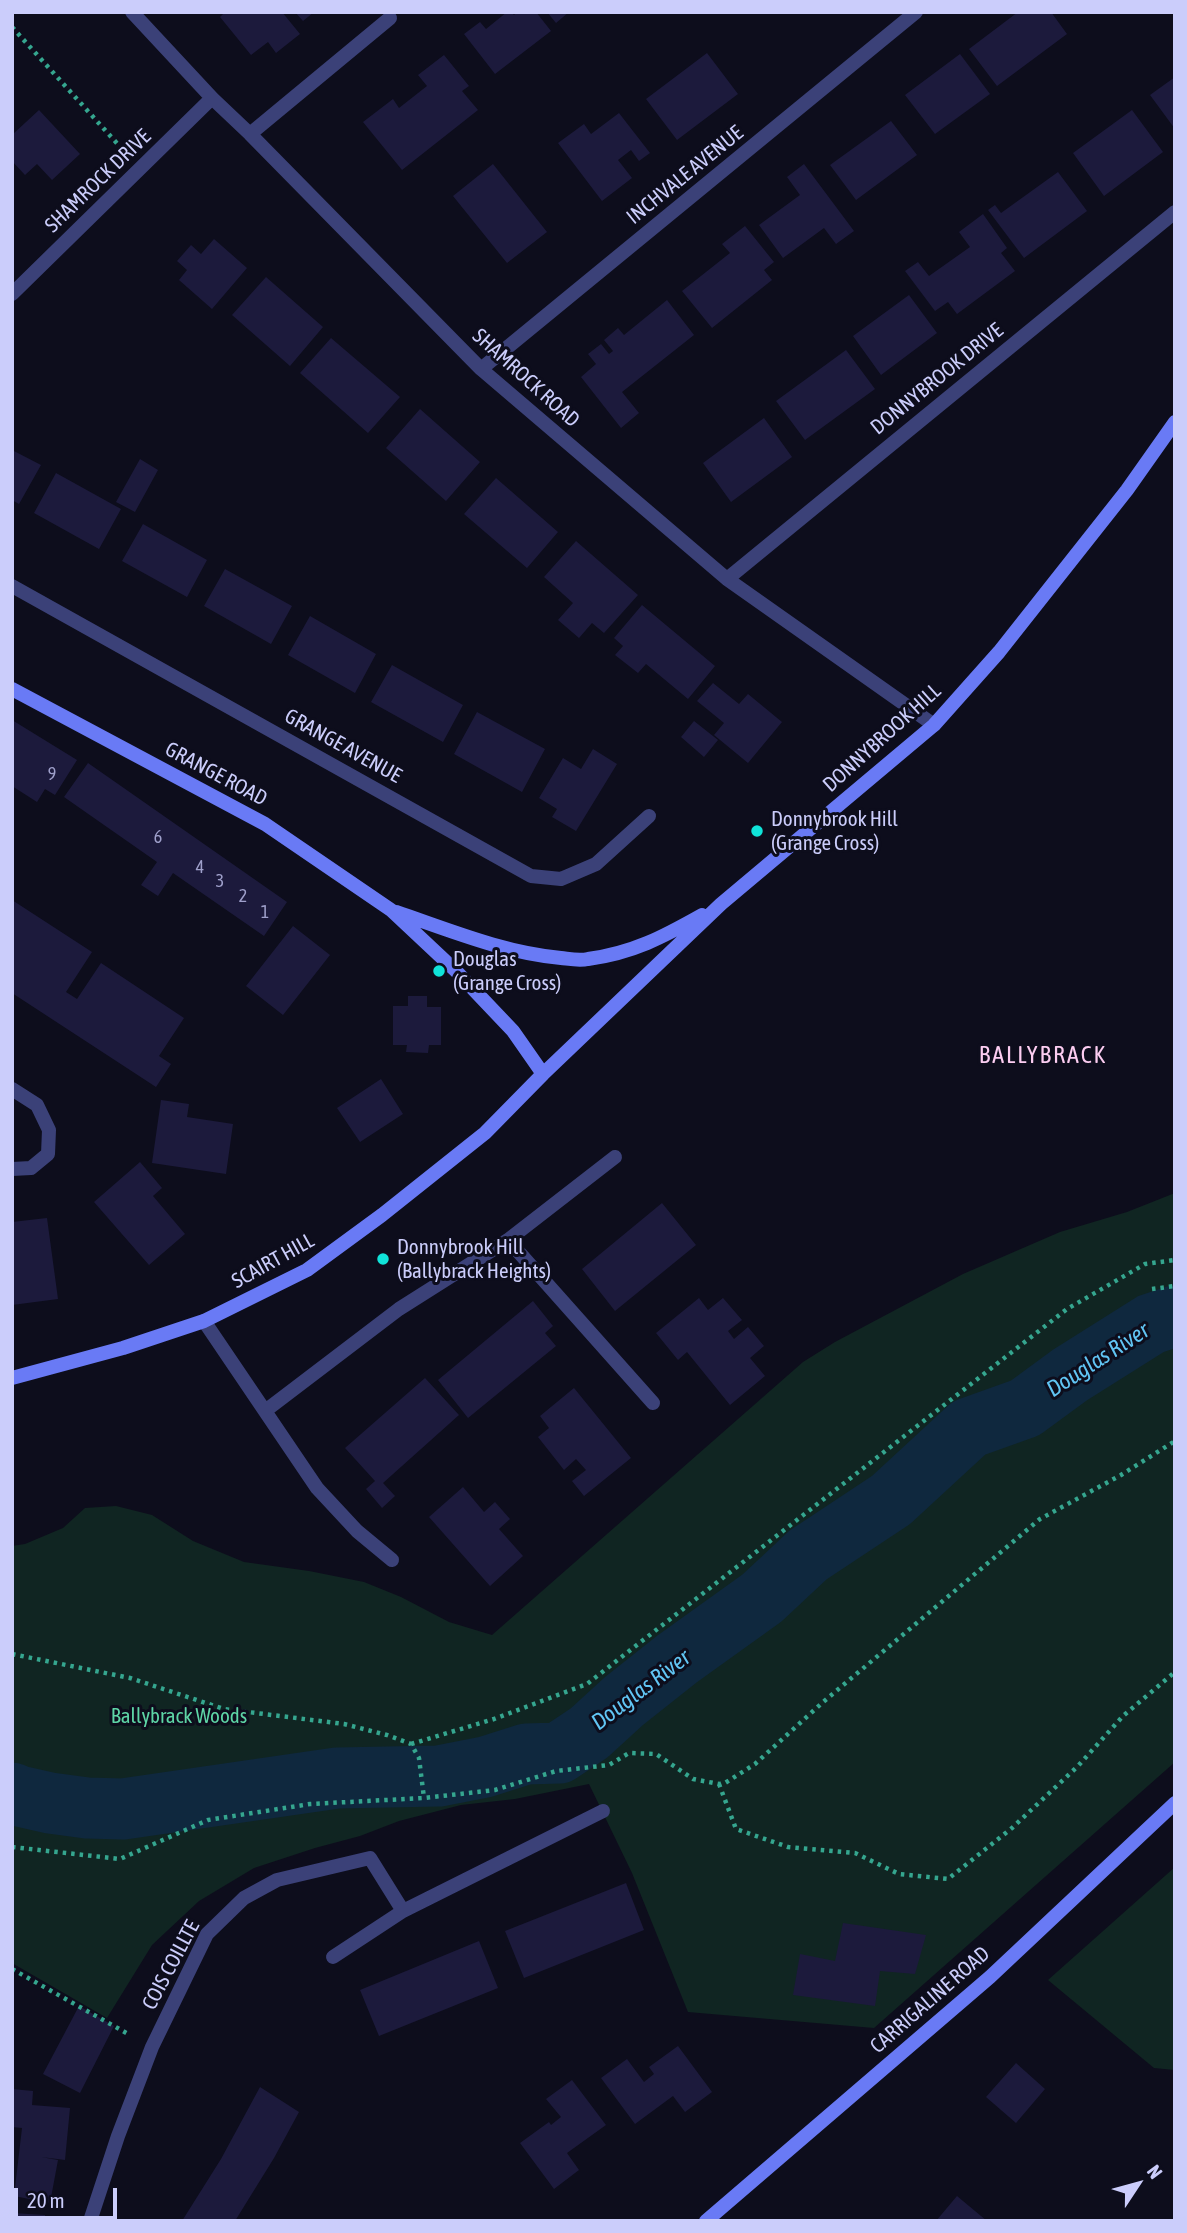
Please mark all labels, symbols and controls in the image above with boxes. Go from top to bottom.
street label: INCHVALE AVENUE [622,120,748,230]
street label: SHAMROCK DRIVE [40,124,156,238]
street label: DONNYBROOK DRIVE [866,318,1008,440]
street label: SHAMROCK ROAD [467,323,585,433]
street label: DONNYBROOK HILL [818,678,946,798]
street label: GRANGE AVENUE [280,703,406,789]
street label: GRANGE ROAD [161,737,271,811]
house number: 9 [48,763,56,785]
place label: Donnybrook Hill (Grange Cross) [771,806,898,856]
marker: Donnybrook Hill (Grange Cross) [749,823,765,839]
house number: 6 [154,826,162,848]
house number: 4 [196,856,204,878]
house number: 3 [216,870,224,892]
house number: 2 [239,885,247,907]
house number: 1 [261,901,269,923]
place label: Douglas (Grange Cross) [453,946,561,996]
marker: Douglas (Grange Cross) [431,963,447,979]
district label: BALLYBRACK [980,1041,1106,1069]
street label: SCAIRT HILL [227,1228,319,1294]
place label: Donnybrook Hill (Ballybrack Heights) [397,1234,551,1284]
marker: Donnybrook Hill (Ballybrack Heights) [375,1251,391,1267]
water label: Douglas River [1042,1317,1154,1403]
water label: Douglas River [586,1644,696,1736]
park label: Ballybrack Woods [111,1703,247,1729]
street label: COIS COILLTE [137,1916,205,2014]
street label: CARRIGALINE ROAD [865,1941,995,2059]
north arrow [1103,2149,1173,2219]
text: N [1143,2161,1167,2183]
scale bar [18,2174,121,2218]
text: 20 m [27,2188,65,2212]

